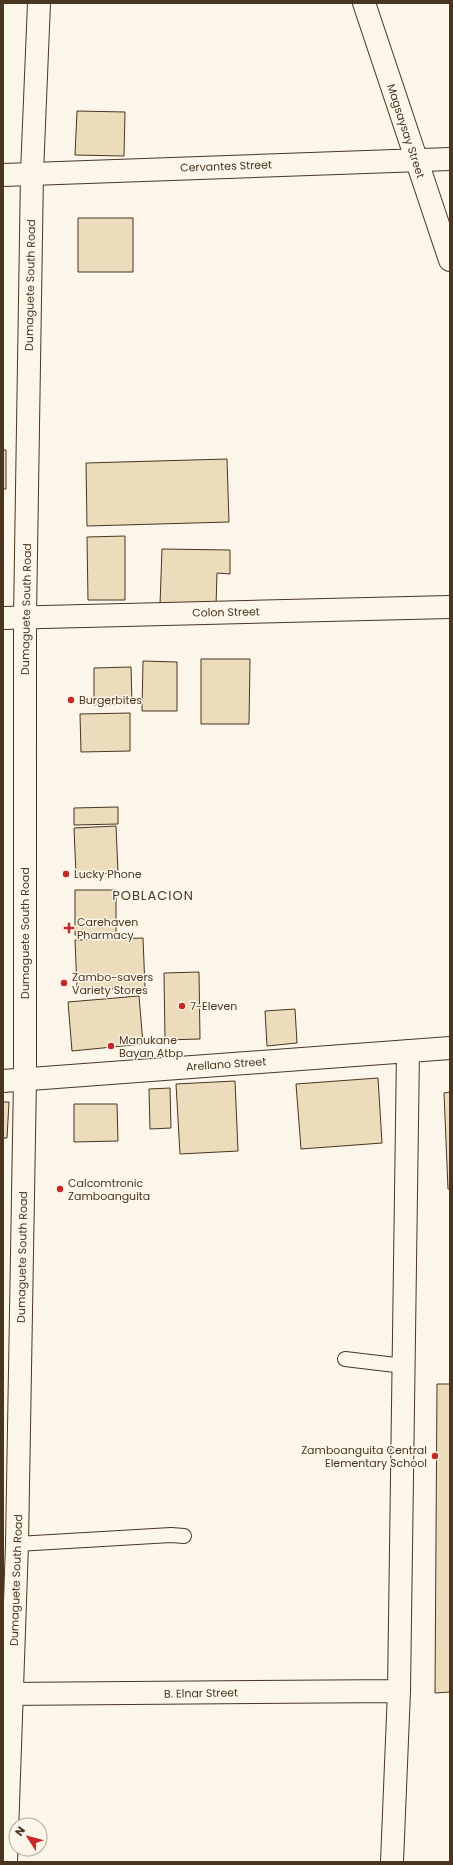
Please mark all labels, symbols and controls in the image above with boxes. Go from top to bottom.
street label: Magsaysay Street [383,82,429,180]
street label: Cervantes Street [180,156,272,176]
street label: Dumaguete South Road [21,219,39,351]
street label: Dumaguete South Road [17,543,35,675]
street label: Colon Street [192,603,260,621]
place label: Burgerbites [79,692,142,708]
marker: Burgerbites [66,695,76,705]
place label: Lucky Phone [74,866,142,882]
street label: Dumaguete South Road [17,867,33,999]
marker: Lucky Phone [61,869,71,879]
district label: POBLACION [112,886,194,905]
place label: Carehaven Pharmacy [77,914,138,943]
marker: Carehaven Pharmacy [64,923,74,933]
place label: Zambo-savers Variety Stores [72,969,154,998]
marker: Zambo-savers Variety Stores [59,978,69,988]
place label: 7-Eleven [190,998,237,1014]
marker: 7-Eleven [177,1001,187,1011]
place label: Manukane Bayan Atbp [119,1032,183,1061]
marker: Manukane Bayan Atbp [106,1041,116,1051]
street label: Arellano Street [185,1053,267,1075]
place label: Calcomtronic Zamboanguita [68,1175,150,1204]
marker: Calcomtronic Zamboanguita [55,1184,65,1194]
street label: Dumaguete South Road [13,1191,31,1323]
place label: Zamboanguita Central Elementary School [301,1442,427,1471]
marker: Zamboanguita Central Elementary School [430,1451,440,1461]
street label: Dumaguete South Road [6,1514,26,1646]
street label: B. Elnar Street [164,1684,238,1702]
north arrow [8,1817,48,1857]
text: N [11,1823,29,1839]

